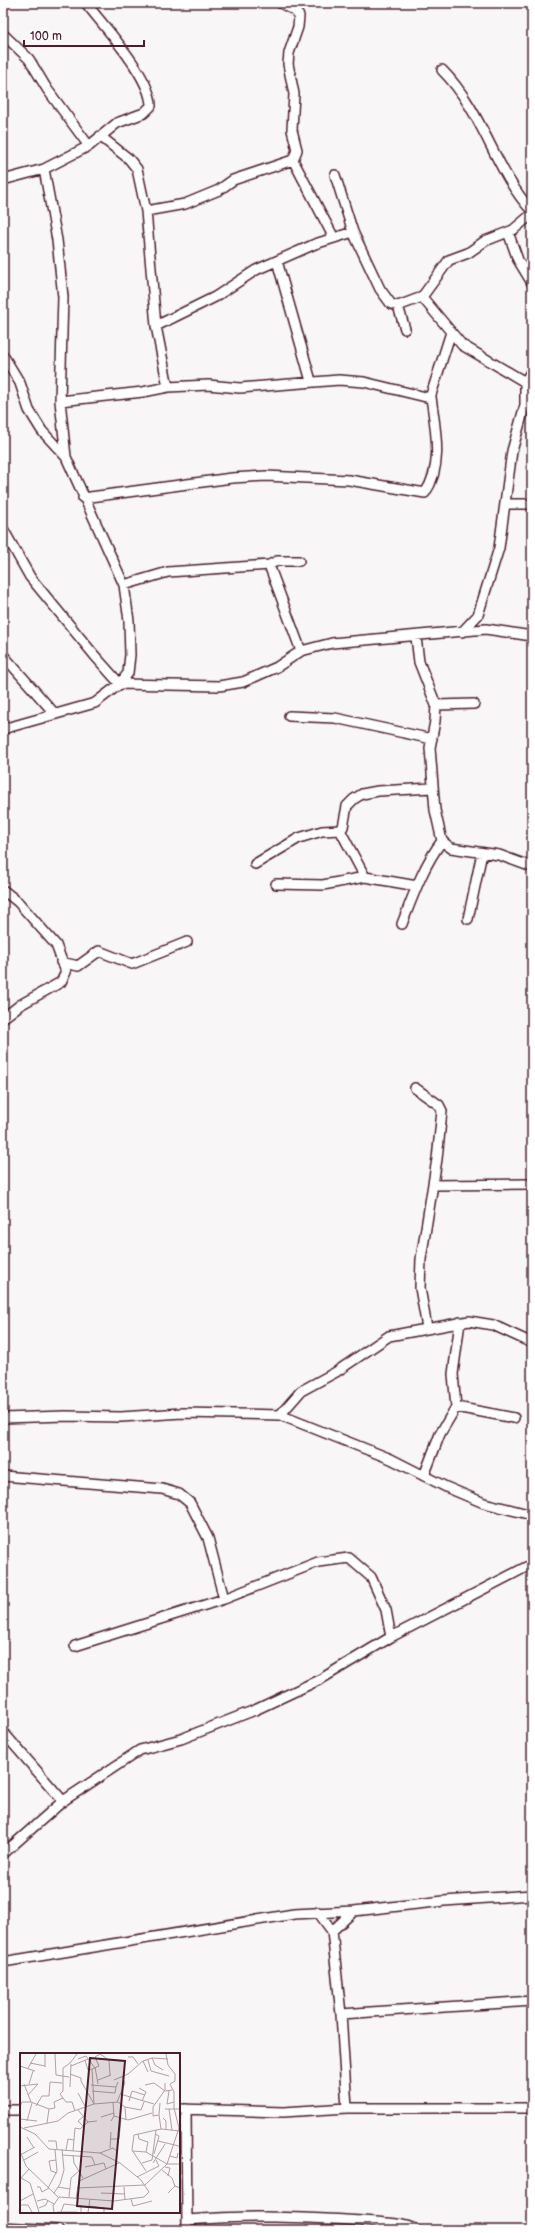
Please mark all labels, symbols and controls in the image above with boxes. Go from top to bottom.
scale bar [24,22,144,48]
text: 100 m [30,29,62,44]
inset map [20,2053,180,2213]

